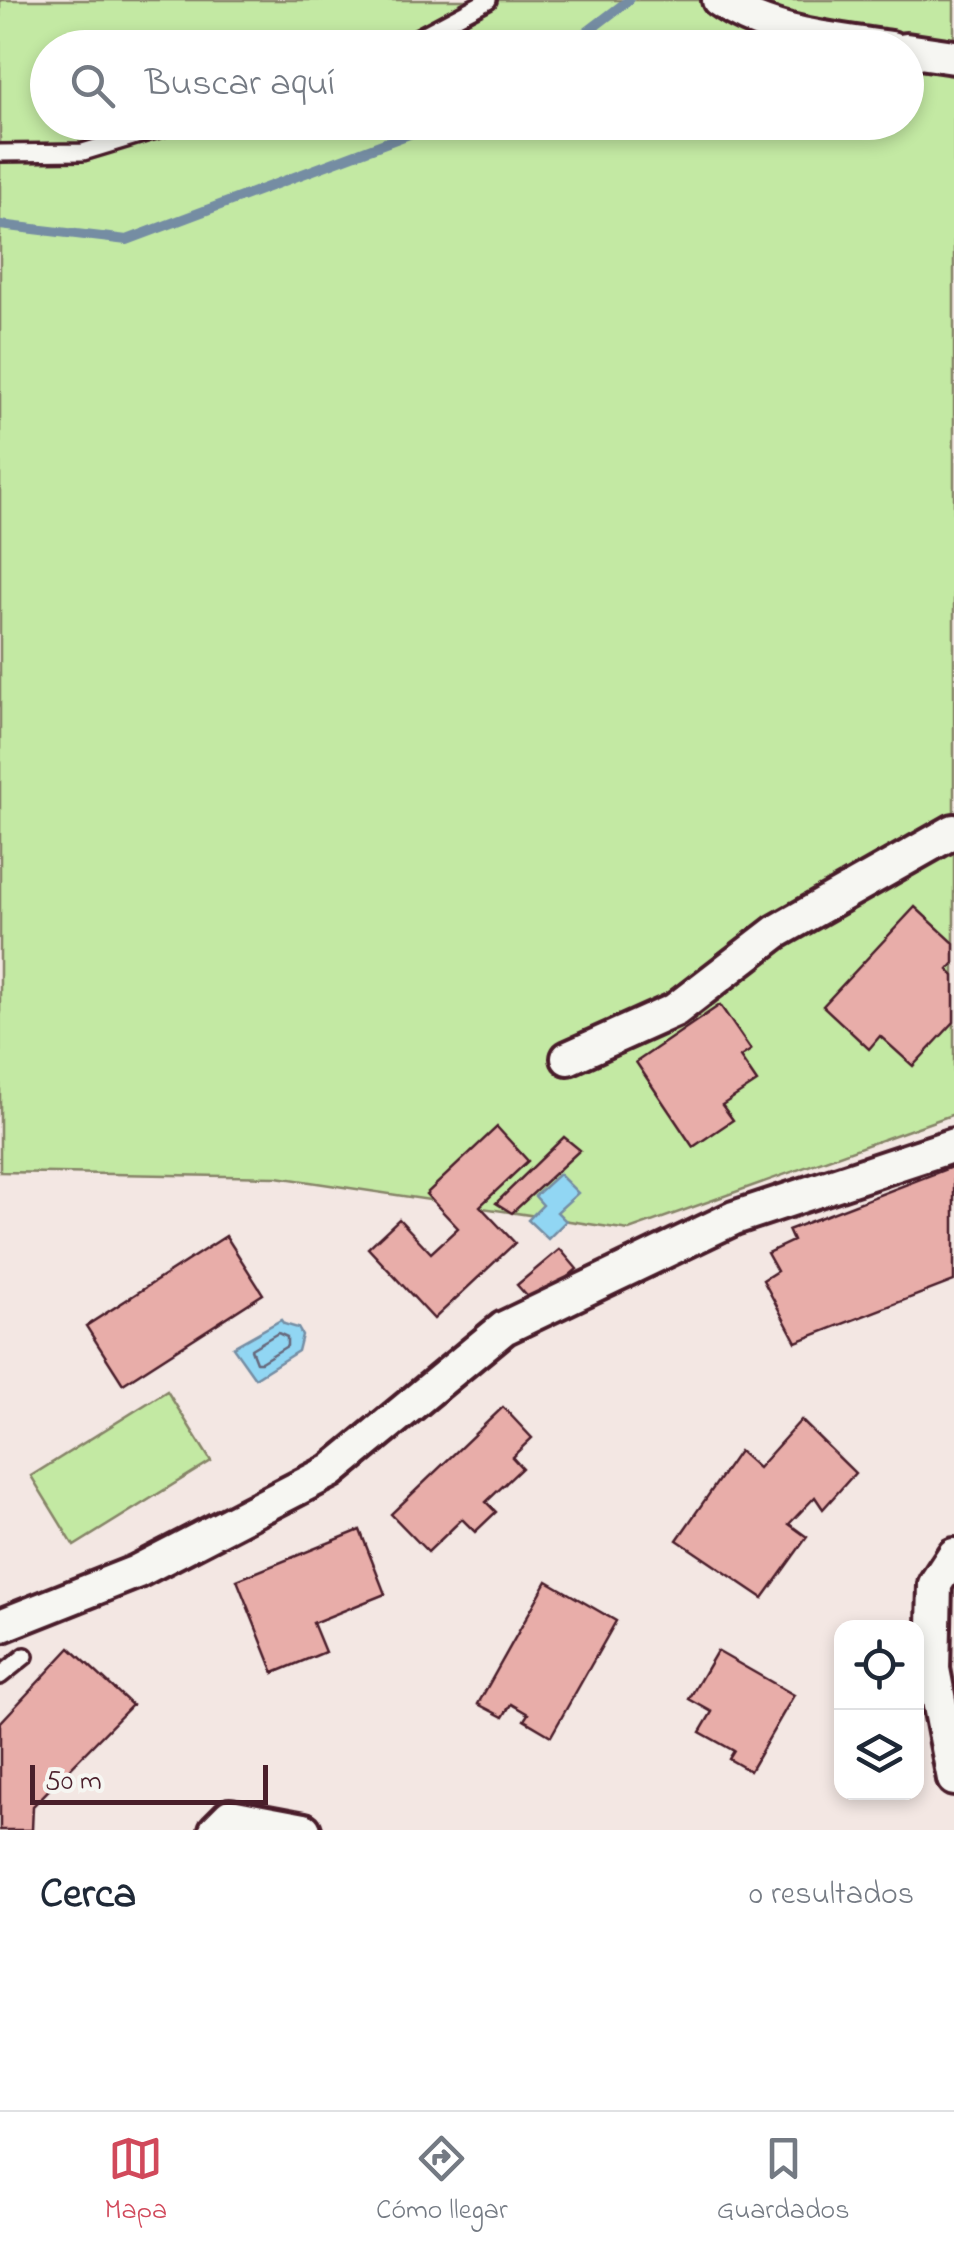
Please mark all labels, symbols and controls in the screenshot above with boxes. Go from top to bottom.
search box [30,30,924,140]
text: Buscar aquí [145,57,335,113]
icon: search [65,58,120,113]
map controls [834,1620,924,1800]
button: locate [834,1620,924,1710]
button: layers [834,1710,924,1800]
scale bar [30,1760,268,1804]
text: 50 m [45,1762,102,1803]
text: Cerca [40,1865,136,1926]
text: 0 resultados [749,1872,914,1919]
tab: Mapa [105,2131,167,2232]
tab: Cómo llegar [376,2131,508,2232]
tab: Guardados [717,2131,849,2232]

